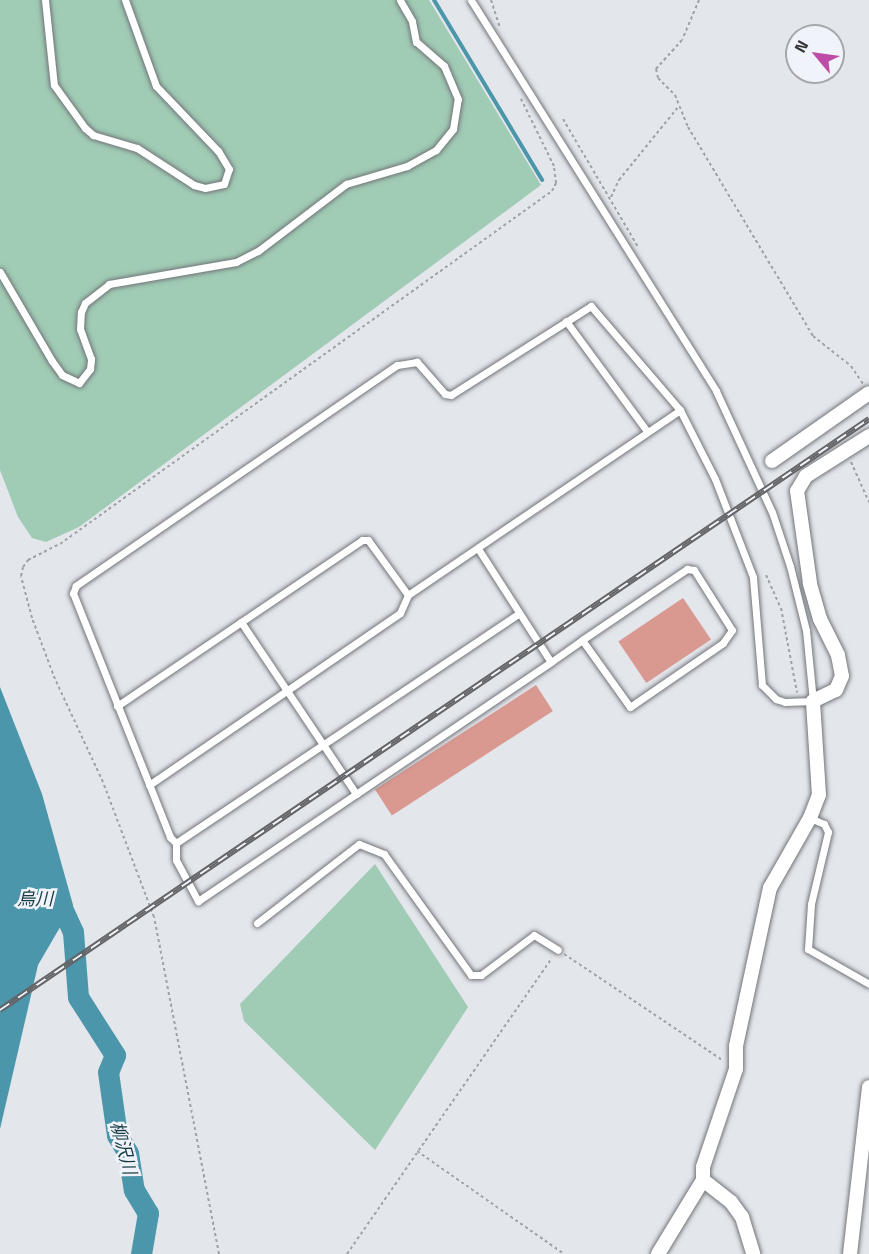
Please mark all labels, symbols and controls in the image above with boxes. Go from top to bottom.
north arrow [785,24,845,84]
text: N [788,36,814,57]
water label: 烏川 [17,888,53,910]
water label: 柳沢川 [106,1119,140,1177]

